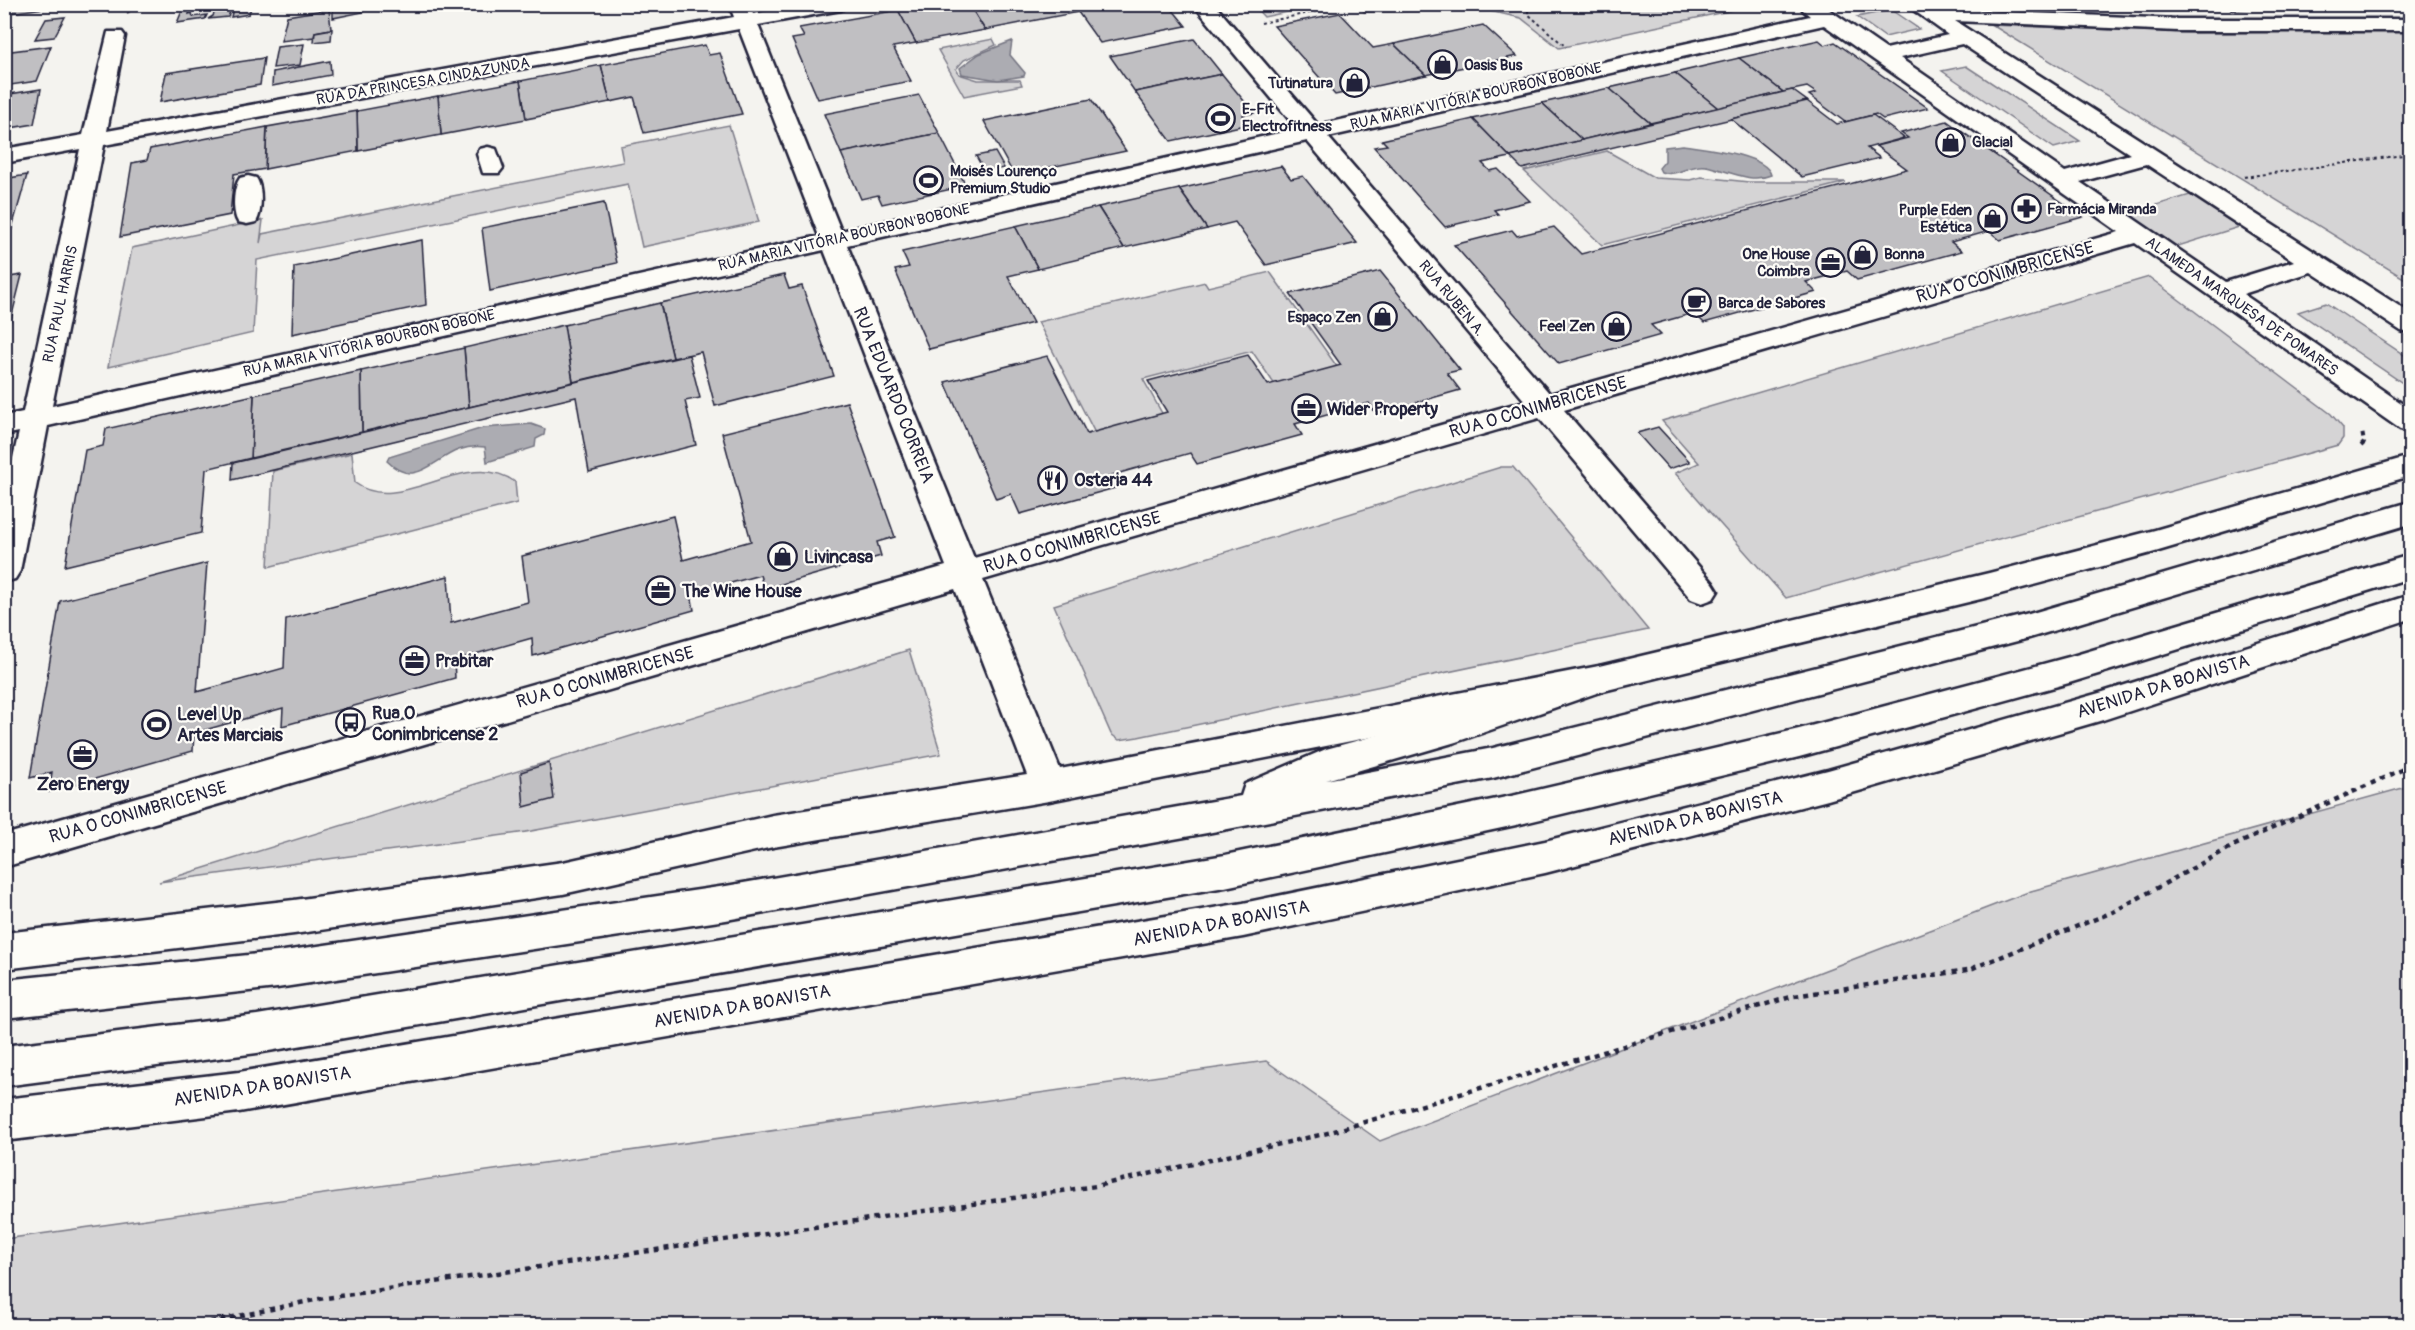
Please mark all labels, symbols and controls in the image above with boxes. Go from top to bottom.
shop icon: Oasis Bus [1427,49,1459,81]
street label: RUA DA PRINCESA CINDAZUNDA [315,53,532,110]
place label: Oasis Bus [1464,56,1523,75]
street label: RUA MARIA VITÓRIA BOURBON BOBONE [1348,58,1604,135]
shop icon: Tutinatura [1338,67,1370,99]
place label: Tutinatura [1267,74,1333,93]
place label: E-Fit Electrofitness [1242,100,1332,136]
sports icon: E-Fit Electrofitness [1205,102,1237,134]
shop icon: Glacial [1935,126,1967,158]
place label: Glacial [1972,133,2013,152]
place label: Moisés Lourenço Premium Studio [950,162,1057,198]
sports icon: Moisés Lourenço Premium Studio [913,164,945,196]
pharmacy icon: Farmácia Miranda [2010,193,2042,225]
street label: RUA MARIA VITÓRIA BOURBON BOBONE [716,199,972,276]
place label: Farmácia Miranda [2047,200,2156,219]
place label: Purple Eden Estética [1899,201,1973,237]
shop icon: Purple Eden Estética [1977,203,2009,235]
street label: ALAMEDA MARQUESA DE POMARES [2142,232,2342,380]
street label: RUA O CONIMBRICENSE [1914,236,2097,309]
shop icon: Bonna [1847,238,1879,270]
street label: RUA PAUL HARRIS [39,244,82,364]
place label: One House Coimbra [1742,245,1811,281]
place label: Bonna [1884,245,1924,264]
office icon: One House Coimbra [1815,247,1847,279]
street label: RUA RUBEN A. [1414,257,1489,340]
cafe icon: Barca de Sabores [1681,287,1713,319]
place label: Barca de Sabores [1718,294,1825,313]
shop icon: Espaço Zen [1366,301,1398,333]
street label: RUA EDUARDO CORREIA [848,304,940,487]
street label: RUA MARIA VITÓRIA BOURBON BOBONE [241,305,497,382]
place label: Espaço Zen [1288,308,1361,327]
shop icon: Feel Zen [1600,310,1632,342]
place label: Feel Zen [1539,317,1596,336]
street label: RUA O CONIMBRICENSE [1447,371,1630,444]
office icon: Wider Property [1290,393,1322,425]
place label: Wider Property [1327,398,1438,421]
restaurant icon: Osteria 44 [1037,464,1069,496]
place label: Osteria 44 [1074,469,1153,492]
street label: RUA O CONIMBRICENSE [981,506,1164,579]
shop icon: Livincasa [767,541,799,573]
place label: Livincasa [804,546,874,569]
office icon: The Wine House [645,575,677,607]
place label: The Wine House [681,580,803,603]
street label: RUA O CONIMBRICENSE [514,641,697,714]
office icon: Prabitar [398,645,430,677]
street label: AVENIDA DA BOAVISTA [2074,649,2253,724]
place label: Prabitar [435,650,494,673]
place label: Rua O Conimbricense 2 [372,702,498,746]
place label: Level Up Artes Marciais [177,703,284,747]
bus stop icon: Rua O Conimbricense 2 [335,707,367,739]
sports icon: Level Up Artes Marciais [140,708,172,740]
office icon: Zero Energy [67,739,99,771]
place label: Zero Energy [37,773,129,796]
street label: RUA O CONIMBRICENSE [47,776,230,849]
street label: AVENIDA DA BOAVISTA [1605,786,1785,851]
street label: AVENIDA DA BOAVISTA [1131,895,1312,952]
street label: AVENIDA DA BOAVISTA [652,980,833,1033]
street label: AVENIDA DA BOAVISTA [172,1061,353,1112]

